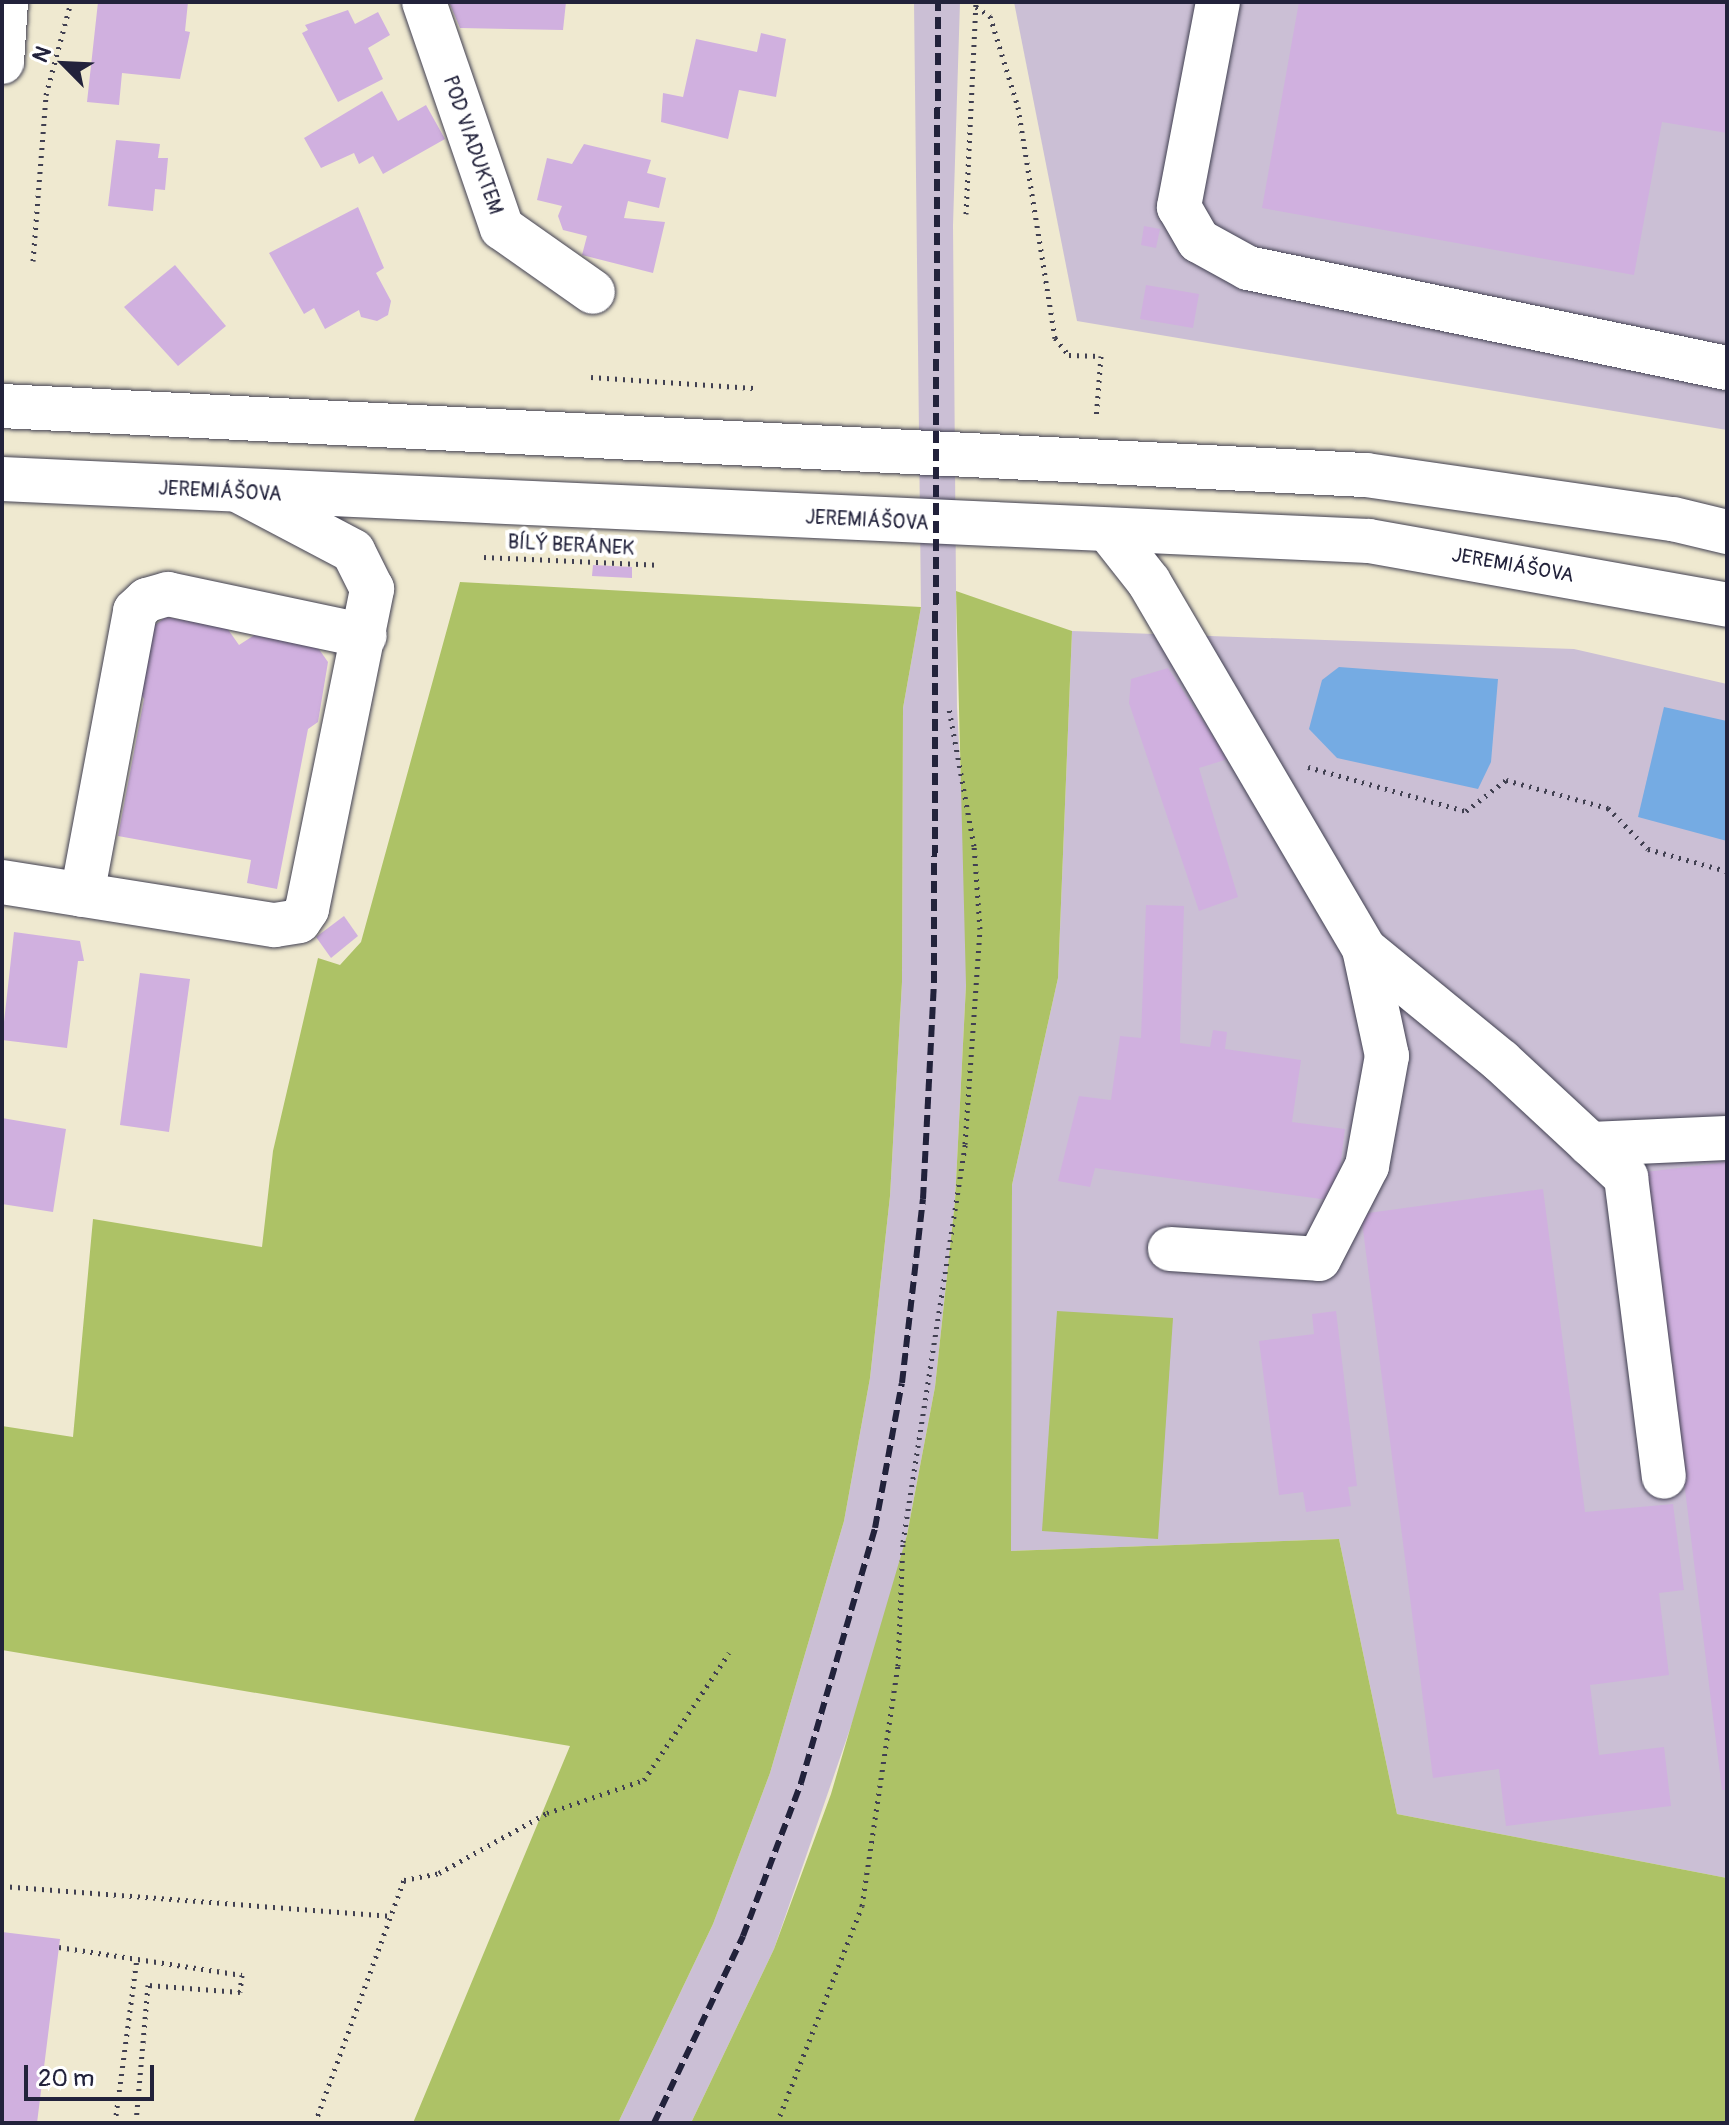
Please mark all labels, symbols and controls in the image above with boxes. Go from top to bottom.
north arrow [24,24,104,104]
text: N [26,42,58,67]
street label: POD VIADUKTEM [438,73,508,217]
street label: JEREMIÁŠOVA [158,476,282,506]
street label: JEREMIÁŠOVA [805,505,929,535]
street label: BÍLÝ BERÁNEK [507,530,635,560]
street label: JEREMIÁŠOVA [1450,542,1576,588]
scale bar [28,2049,158,2099]
text: 20 m [38,2064,94,2093]

